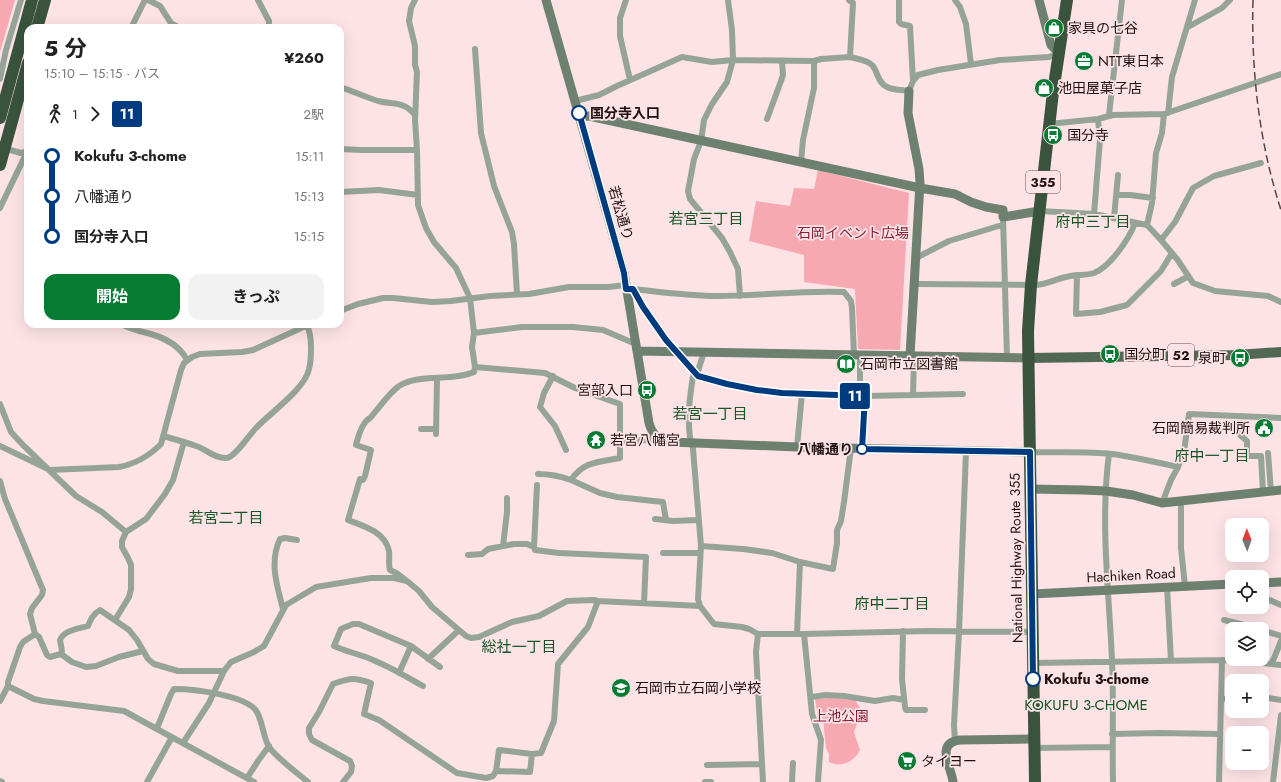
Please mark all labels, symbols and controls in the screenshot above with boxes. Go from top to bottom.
shop icon: 家具の七谷 [1043,17,1065,39]
place label: 家具の七谷 [1068,18,1138,38]
text: 5 分 [44,32,87,64]
text: ¥260 [284,47,324,69]
office icon: NTT東日本 [1073,50,1095,72]
place label: NTT東日本 [1098,51,1164,71]
text: 15:10 – 15:15 · バス [44,64,160,83]
shop icon: 池田屋菓子店 [1033,77,1055,99]
place label: 池田屋菓子店 [1058,78,1142,98]
icon: walk [44,103,66,125]
icon: forward [84,103,106,125]
place label: 国分寺入口 [590,103,660,123]
text: 11 [120,104,134,124]
text: 1 [72,105,78,124]
text: 2駅 [304,105,324,124]
marker: 国分寺入口 [571,105,587,121]
bus stop icon: 国分寺 [1042,124,1064,146]
place label: 国分寺 [1067,125,1109,145]
text: Kokufu 3-chome [74,145,187,167]
text: 15:11 [295,147,324,166]
road number: 355 [1026,171,1060,193]
street label: 若松通り [604,183,638,243]
text: 八幡通り [74,186,134,208]
text: 15:13 [294,187,324,206]
district label: 若宮三丁目 [668,208,744,230]
district label: 府中三丁目 [1055,211,1131,233]
park label: 石岡イベント広場 [797,223,909,243]
text: 国分寺入口 [74,226,149,248]
text: 15:15 [294,227,324,246]
button: 開始 [44,274,180,320]
button: きっぷ [188,274,324,320]
bus stop icon: 国分町 [1099,343,1121,365]
place label: 国分町 [1124,344,1166,364]
road number: 52 [1168,344,1194,366]
bus stop icon: 泉町 [1229,347,1251,369]
place label: 泉町 [1198,348,1226,368]
library icon: 石岡市立図書館 [835,353,857,375]
place label: 石岡市立図書館 [860,354,958,374]
bus stop icon: 宮部入口 [636,379,658,401]
place label: 宮部入口 [577,380,633,400]
line badge: 11 [837,383,873,409]
text: 11 [848,386,862,406]
district label: 若宮一丁目 [672,403,748,425]
public building icon: 石岡簡易裁判所 [1253,417,1275,439]
place label: 石岡簡易裁判所 [1152,418,1250,438]
temple icon: 若宮八幡宮 [585,429,607,451]
place label: 若宮八幡宮 [610,430,680,450]
place label: 八幡通り [797,439,853,459]
marker: 八幡通り [856,443,868,455]
district label: 府中一丁目 [1174,445,1250,467]
street label: National Highway Route 355 [1005,473,1027,643]
district label: 若宮二丁目 [188,507,264,529]
north arrow [1225,518,1269,562]
map controls [1225,518,1269,770]
street label: Hachiken Road [1086,563,1176,587]
button: locate [1225,570,1269,614]
district label: 府中二丁目 [854,593,930,615]
button: layers [1225,622,1269,666]
district label: 総社一丁目 [481,636,557,658]
place label: Kokufu 3-chome [1044,669,1149,689]
marker: Kokufu 3-chome [1025,671,1041,687]
button: + [1225,674,1269,718]
school or university icon: 石岡市立石岡小学校 [610,677,632,699]
place label: 石岡市立石岡小学校 [635,678,761,698]
district label: KOKUFU 3-CHOME [1024,694,1148,716]
park label: 上池公園 [813,706,869,726]
button: − [1225,726,1269,770]
supermarket icon: タイヨー [896,750,918,772]
place label: タイヨー [921,751,977,771]

